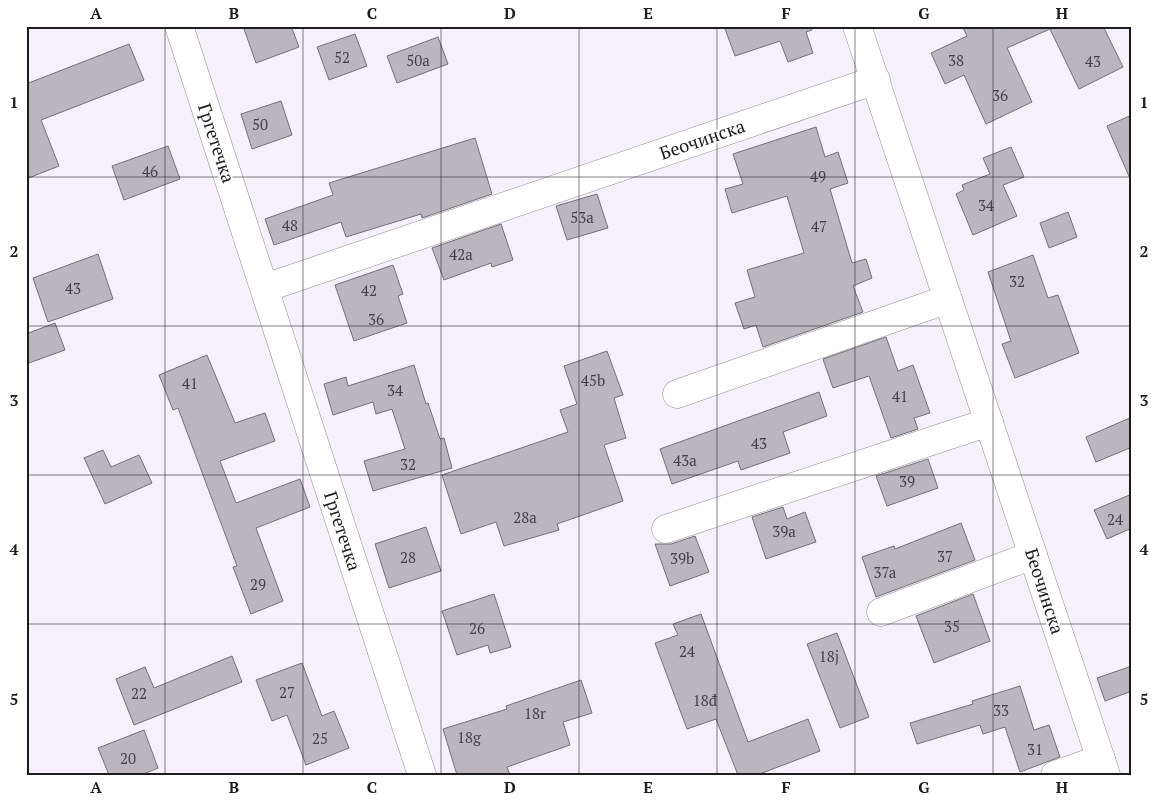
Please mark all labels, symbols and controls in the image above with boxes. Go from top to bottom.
text: A [90,2,102,24]
text: B [229,2,239,24]
text: C [367,2,377,24]
text: D [504,2,516,24]
text: E [643,2,653,24]
text: F [781,2,791,24]
text: G [918,2,930,24]
text: H [1056,2,1068,24]
house number: 52 [334,47,350,67]
house number: 50a [406,50,430,70]
house number: 38 [948,50,964,70]
house number: 43 [1085,51,1101,71]
house number: 36 [992,85,1008,105]
text: 1 [9,91,19,113]
text: 1 [1139,91,1149,113]
street label: Гргетечка [193,100,241,186]
street label: Беочинска [656,113,748,165]
house number: 50 [252,114,268,134]
house number: 46 [142,161,158,181]
house number: 49 [810,166,826,186]
house number: 34 [978,195,994,215]
house number: 53a [570,207,594,227]
house number: 48 [282,215,298,235]
house number: 47 [811,216,827,236]
text: 2 [9,240,19,262]
text: 2 [1139,240,1149,262]
house number: 42a [449,244,473,264]
house number: 32 [1009,271,1025,291]
house number: 43 [65,278,81,298]
house number: 42 [361,280,377,300]
house number: 36 [368,309,384,329]
house number: 45b [581,370,605,390]
house number: 41 [182,373,198,393]
house number: 34 [387,380,403,400]
house number: 41 [892,386,908,406]
text: 3 [9,389,19,411]
text: 3 [1139,389,1149,411]
house number: 43 [751,433,767,453]
house number: 43a [673,450,697,470]
house number: 32 [400,454,416,474]
house number: 39 [899,471,915,491]
street label: Гргетечка [319,488,367,574]
house number: 28a [513,507,537,527]
house number: 24 [1107,509,1123,529]
house number: 39a [772,521,796,541]
text: 4 [9,538,19,560]
text: 4 [1139,538,1149,560]
street label: Беочинска [1020,545,1070,637]
house number: 37 [937,546,953,566]
house number: 28 [400,547,416,567]
house number: 39b [670,548,694,568]
house number: 37a [874,562,897,582]
house number: 29 [250,574,266,594]
house number: 35 [944,616,960,636]
house number: 26 [469,618,485,638]
house number: 24 [679,641,695,661]
house number: 18j [819,646,839,666]
house number: 27 [279,682,295,702]
house number: 22 [131,683,147,703]
text: 5 [9,688,19,710]
text: 5 [1139,688,1149,710]
house number: 18đ [693,690,718,710]
house number: 33 [993,700,1009,720]
house number: 18r [524,703,546,723]
house number: 18g [457,727,482,747]
house number: 25 [312,728,328,748]
house number: 31 [1027,739,1043,759]
house number: 20 [120,748,136,768]
text: A [90,776,102,798]
text: B [229,776,239,798]
text: C [367,776,377,798]
text: D [504,776,516,798]
text: E [643,776,653,798]
text: F [781,776,791,798]
text: G [918,776,930,798]
text: H [1056,776,1068,798]

